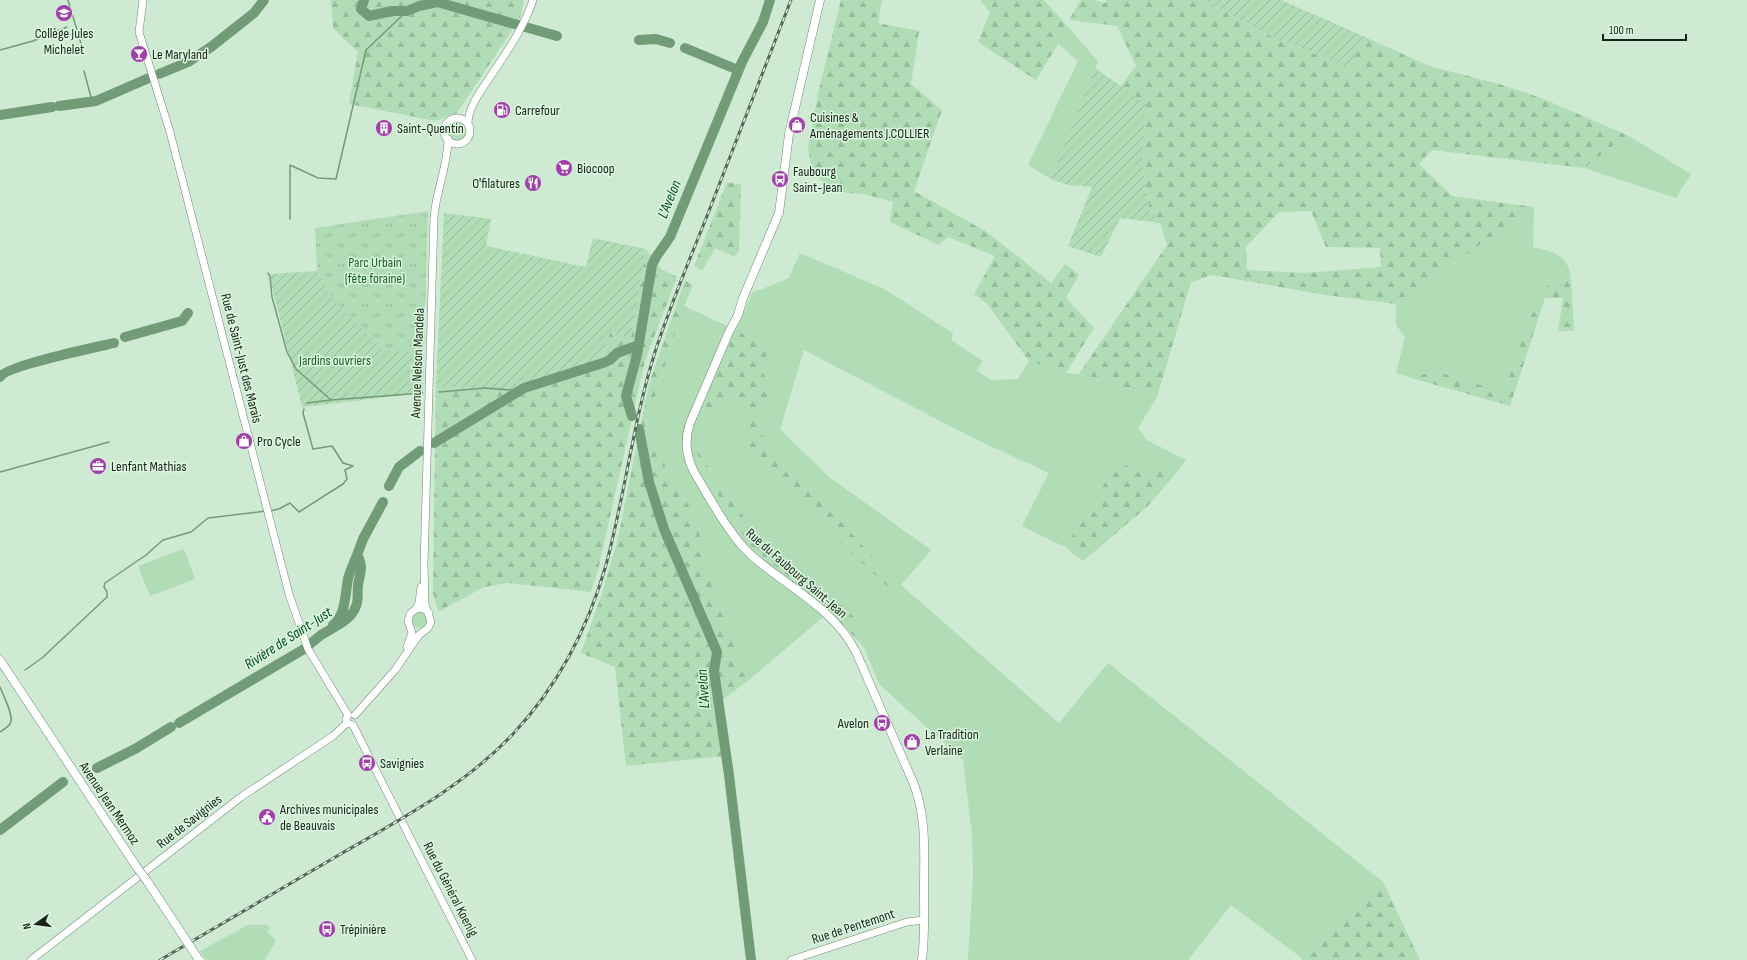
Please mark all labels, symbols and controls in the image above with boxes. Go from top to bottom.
school or university icon: Collège Jules Michelet [54,3,74,23]
scale bar [1603,16,1686,42]
text: 100 m [1609,23,1634,38]
place label: Collège Jules Michelet [35,25,93,58]
bar icon: Le Maryland [129,44,149,64]
place label: Le Maryland [152,46,208,63]
fuel station icon: Carrefour [492,100,512,120]
place label: Carrefour [515,102,560,119]
place label: Cuisines & Aménagements J.COLLIER [809,109,930,142]
shop icon: Cuisines & Aménagements J.COLLIER [787,115,807,135]
building icon: Saint-Quentin [374,118,394,138]
place label: Saint-Quentin [397,120,464,137]
supermarket icon: Biocoop [554,158,574,178]
place label: Biocoop [577,160,615,177]
place label: Faubourg Saint-Jean [793,163,843,196]
bus stop icon: Faubourg Saint-Jean [770,169,790,189]
restaurant icon: O'filatures [523,173,543,193]
place label: O'filatures [472,175,520,192]
water label: L'Avelon [653,177,686,221]
park label: Parc Urbain (fête foraine) [345,254,405,287]
street label: Rue de Saint-Just des Marais [217,292,266,425]
street label: Avenue Nelson Mandela [407,308,428,419]
park label: Jardins ouvriers [298,352,371,369]
shop icon: Pro Cycle [234,431,254,451]
place label: Pro Cycle [257,433,301,450]
office icon: Lenfant Mathias [88,456,108,476]
place label: Lenfant Mathias [111,458,187,475]
street label: Rue du Faubourg Saint-Jean [742,525,851,622]
water label: Rivière de Saint-Just [241,603,336,674]
water label: L'Avelon [693,669,714,709]
bus stop icon: Avelon [872,713,892,733]
place label: Avelon [837,715,869,732]
place label: La Tradition Verlaine [925,726,979,759]
shop icon: La Tradition Verlaine [902,732,922,752]
bus stop icon: Savignies [357,753,377,773]
place label: Savignies [380,755,424,772]
street label: Avenue Jean Mermoz [75,758,144,848]
street label: Rue de Savignies [153,791,225,852]
place label: Archives municipales de Beauvais [279,801,379,834]
public building icon: Archives municipales de Beauvais [257,807,277,827]
street label: Rue du Général Koenig [419,839,482,940]
north arrow [16,904,56,944]
street label: Rue de Pentemont [809,905,897,948]
bus stop icon: Trépinière [317,919,337,939]
place label: Trépinière [340,921,386,938]
text: N [20,922,34,931]

